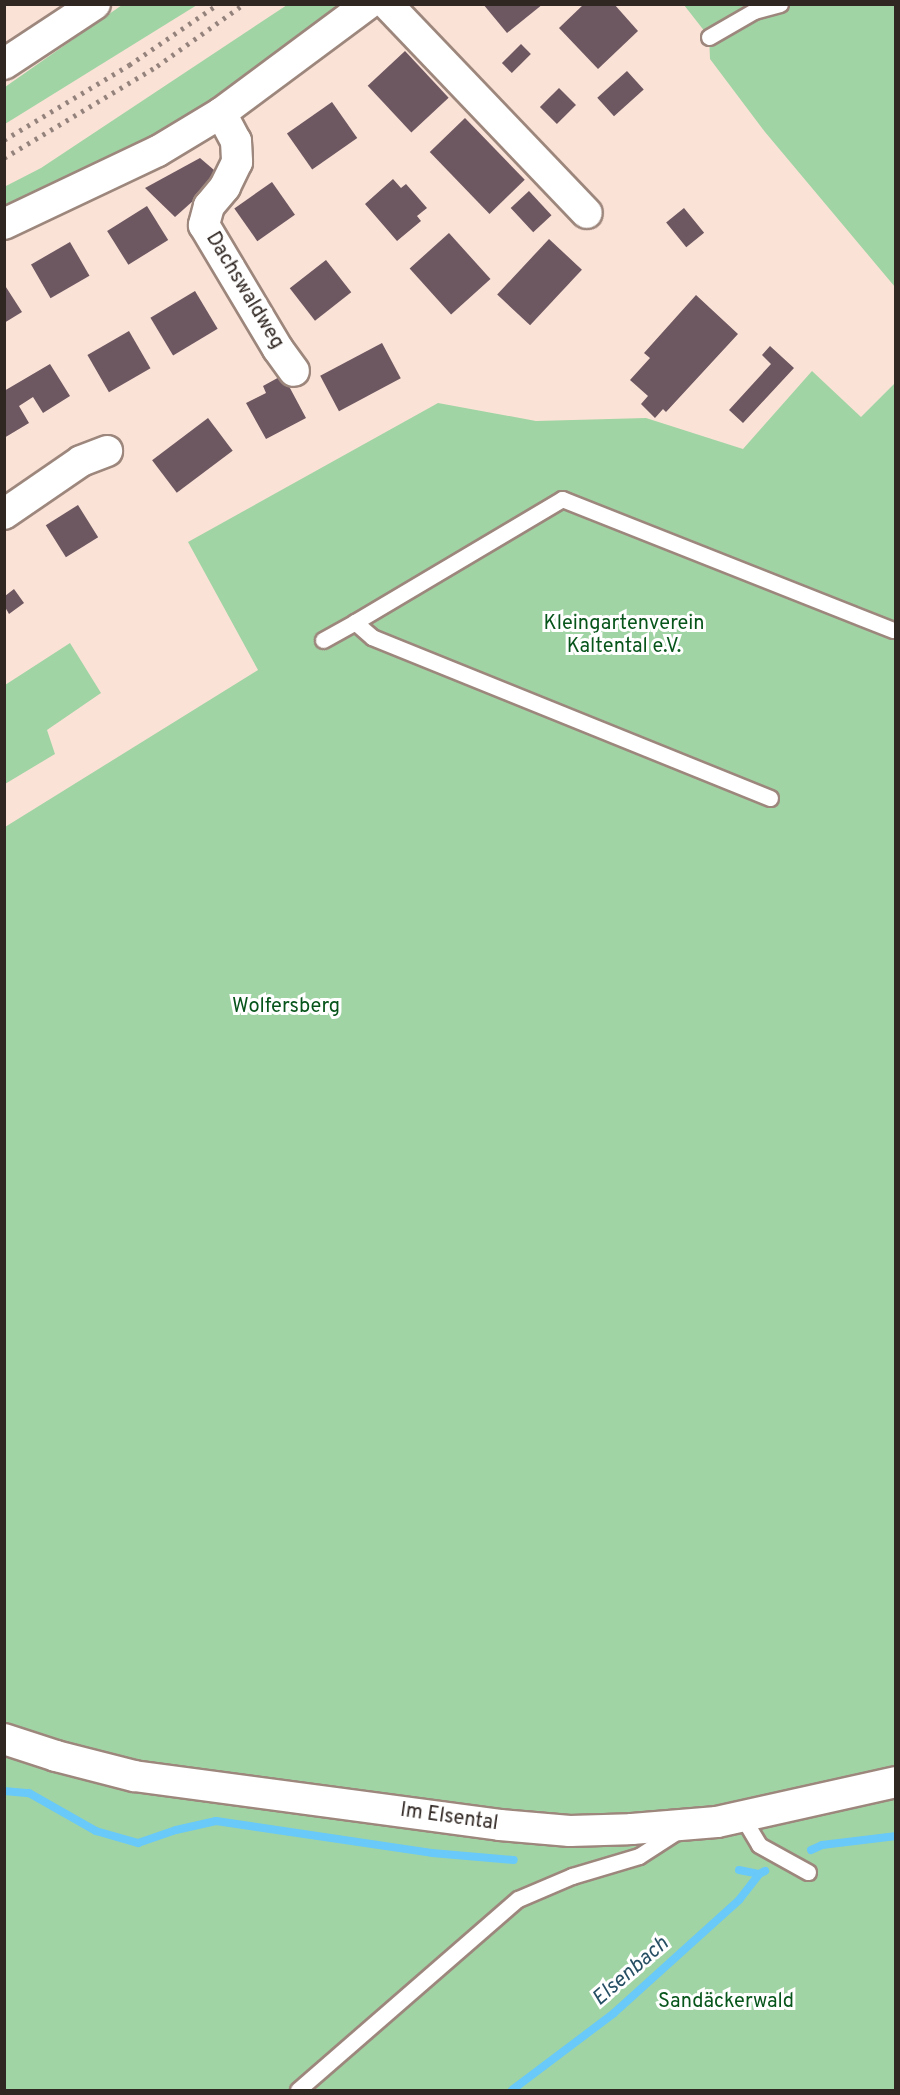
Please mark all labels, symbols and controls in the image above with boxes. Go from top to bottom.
street label: Dachswaldweg [200,228,288,354]
park label: Kleingartenverein Kaltental e.V. [543,612,705,659]
park label: Wolfersberg [232,995,340,1019]
street label: Im Elsental [398,1799,500,1837]
water label: Elsenbach [588,1932,674,2012]
park label: Sandäckerwald [658,1990,794,2014]

